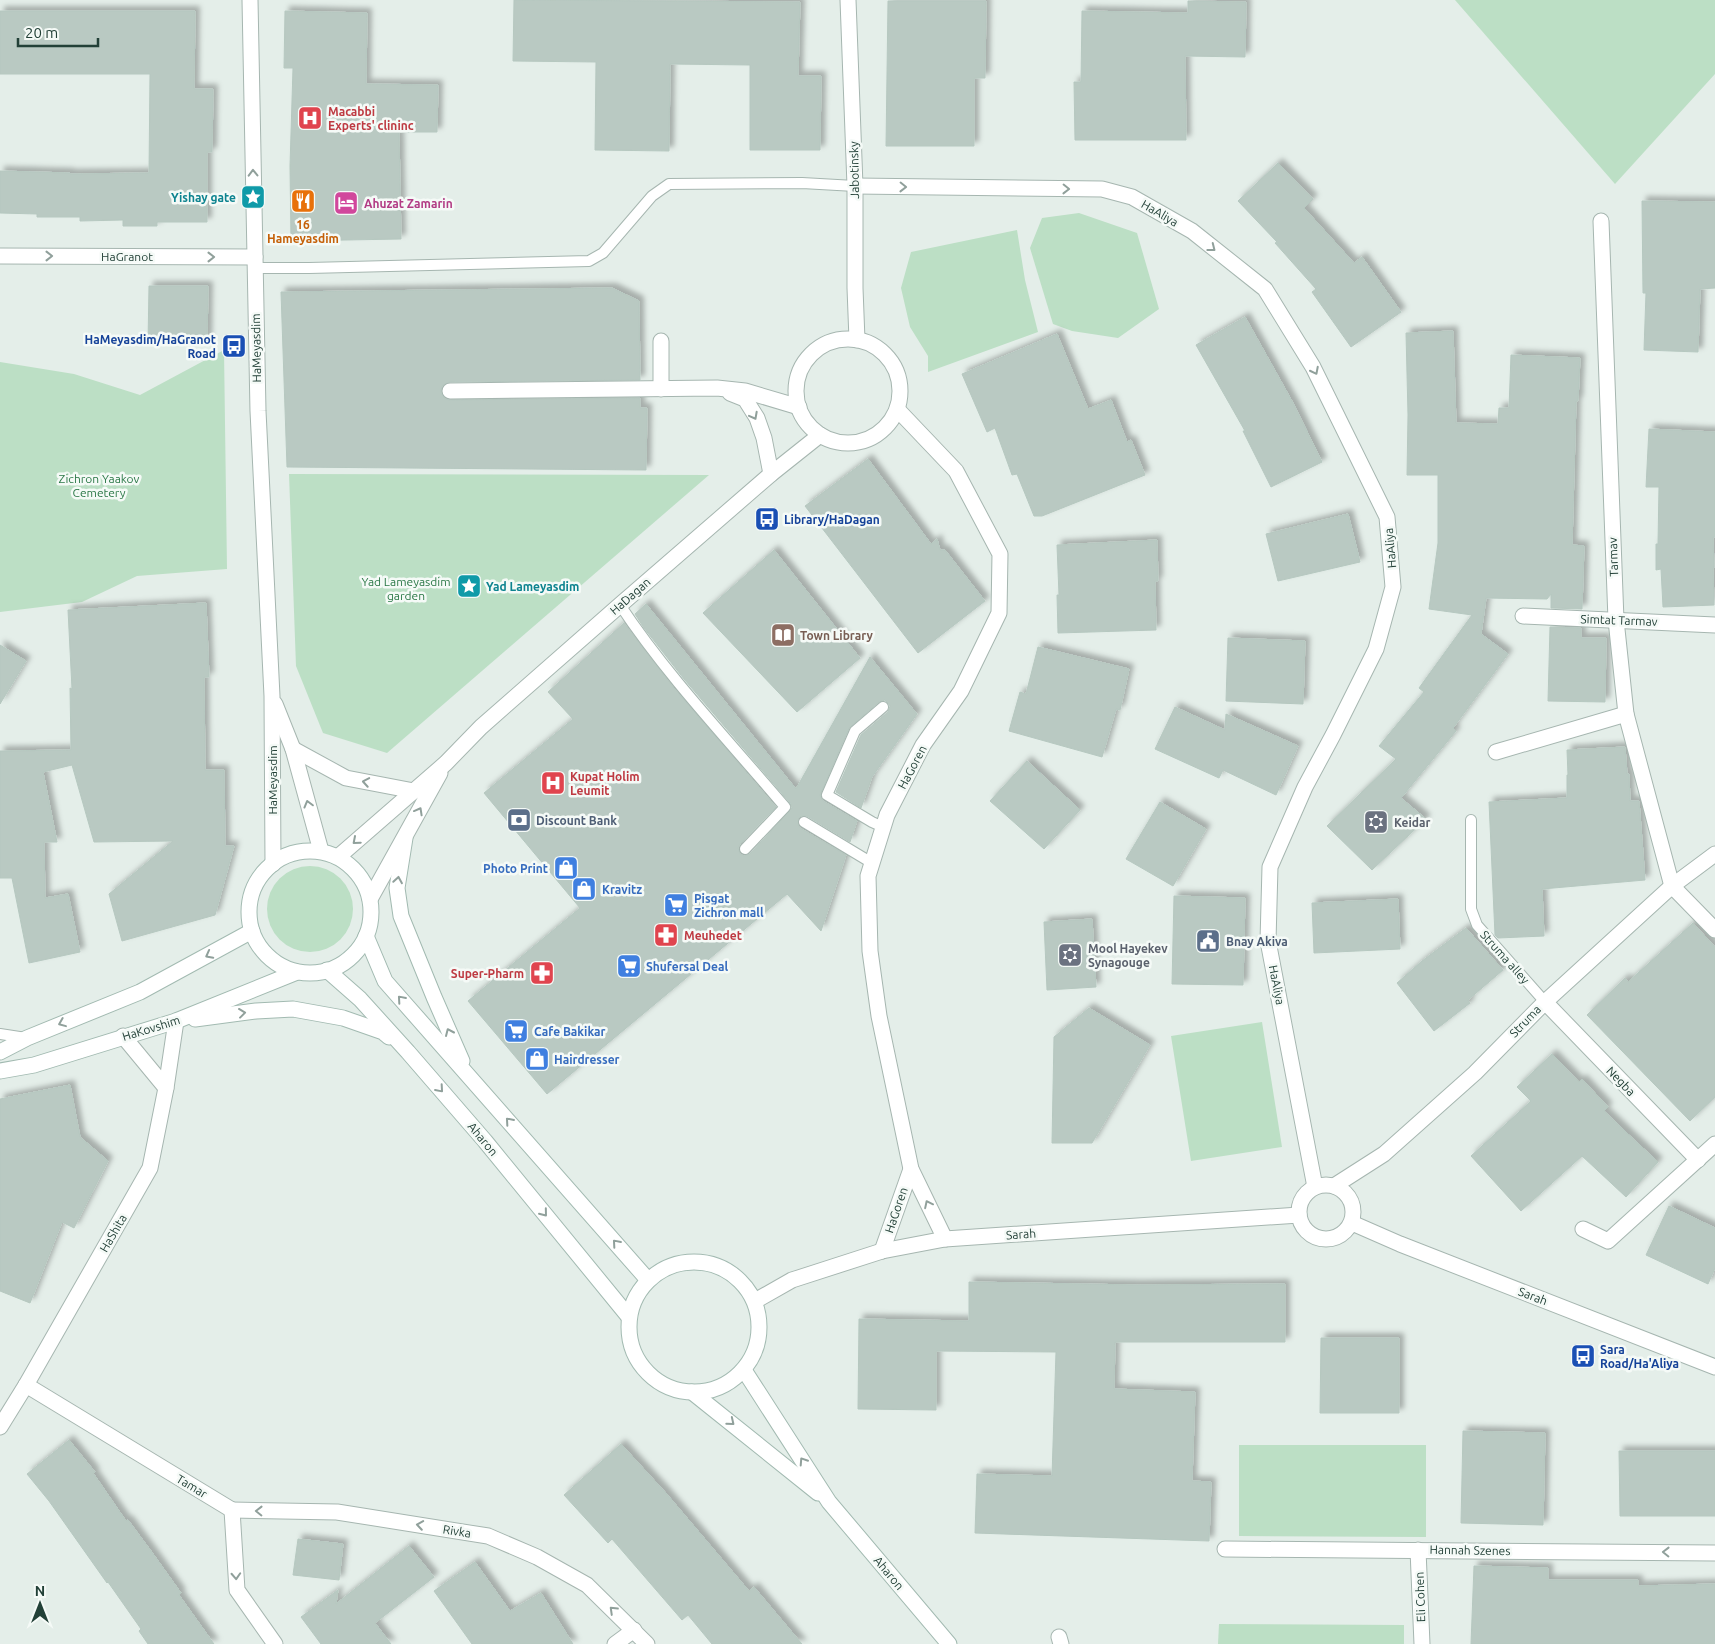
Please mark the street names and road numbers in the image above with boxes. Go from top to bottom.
street label: Jabotinsky [847,141,861,199]
street label: HaAliya [1139,197,1181,229]
street label: HaGranot [101,250,153,263]
street label: HaMeyasdim [249,313,263,383]
street label: HaAliya [1382,527,1398,569]
street label: Tarmav [1606,537,1620,577]
street label: HaDagan [607,575,653,617]
street label: Simtat Tarmav [1580,612,1658,628]
street label: HaGoren [895,743,929,791]
street label: HaMeyasdim [266,745,279,815]
street label: Struma alley [1478,928,1532,986]
street label: HaAliya [1267,964,1287,1006]
street label: Struma [1507,1002,1543,1040]
street label: HaKovshim [120,1013,182,1043]
street label: Negba [1604,1064,1638,1098]
street label: Aharon [465,1120,501,1158]
street label: HaGoren [882,1185,910,1235]
street label: HaShita [97,1212,129,1254]
street label: Sarah [1006,1226,1036,1242]
street label: Sarah [1517,1285,1549,1307]
street label: Tamar [174,1472,210,1500]
street label: Rivka [442,1522,472,1540]
street label: Hannah Szenes [1429,1543,1511,1557]
street label: Aharon [871,1554,907,1592]
street label: Eli Cohen [1413,1572,1427,1622]

